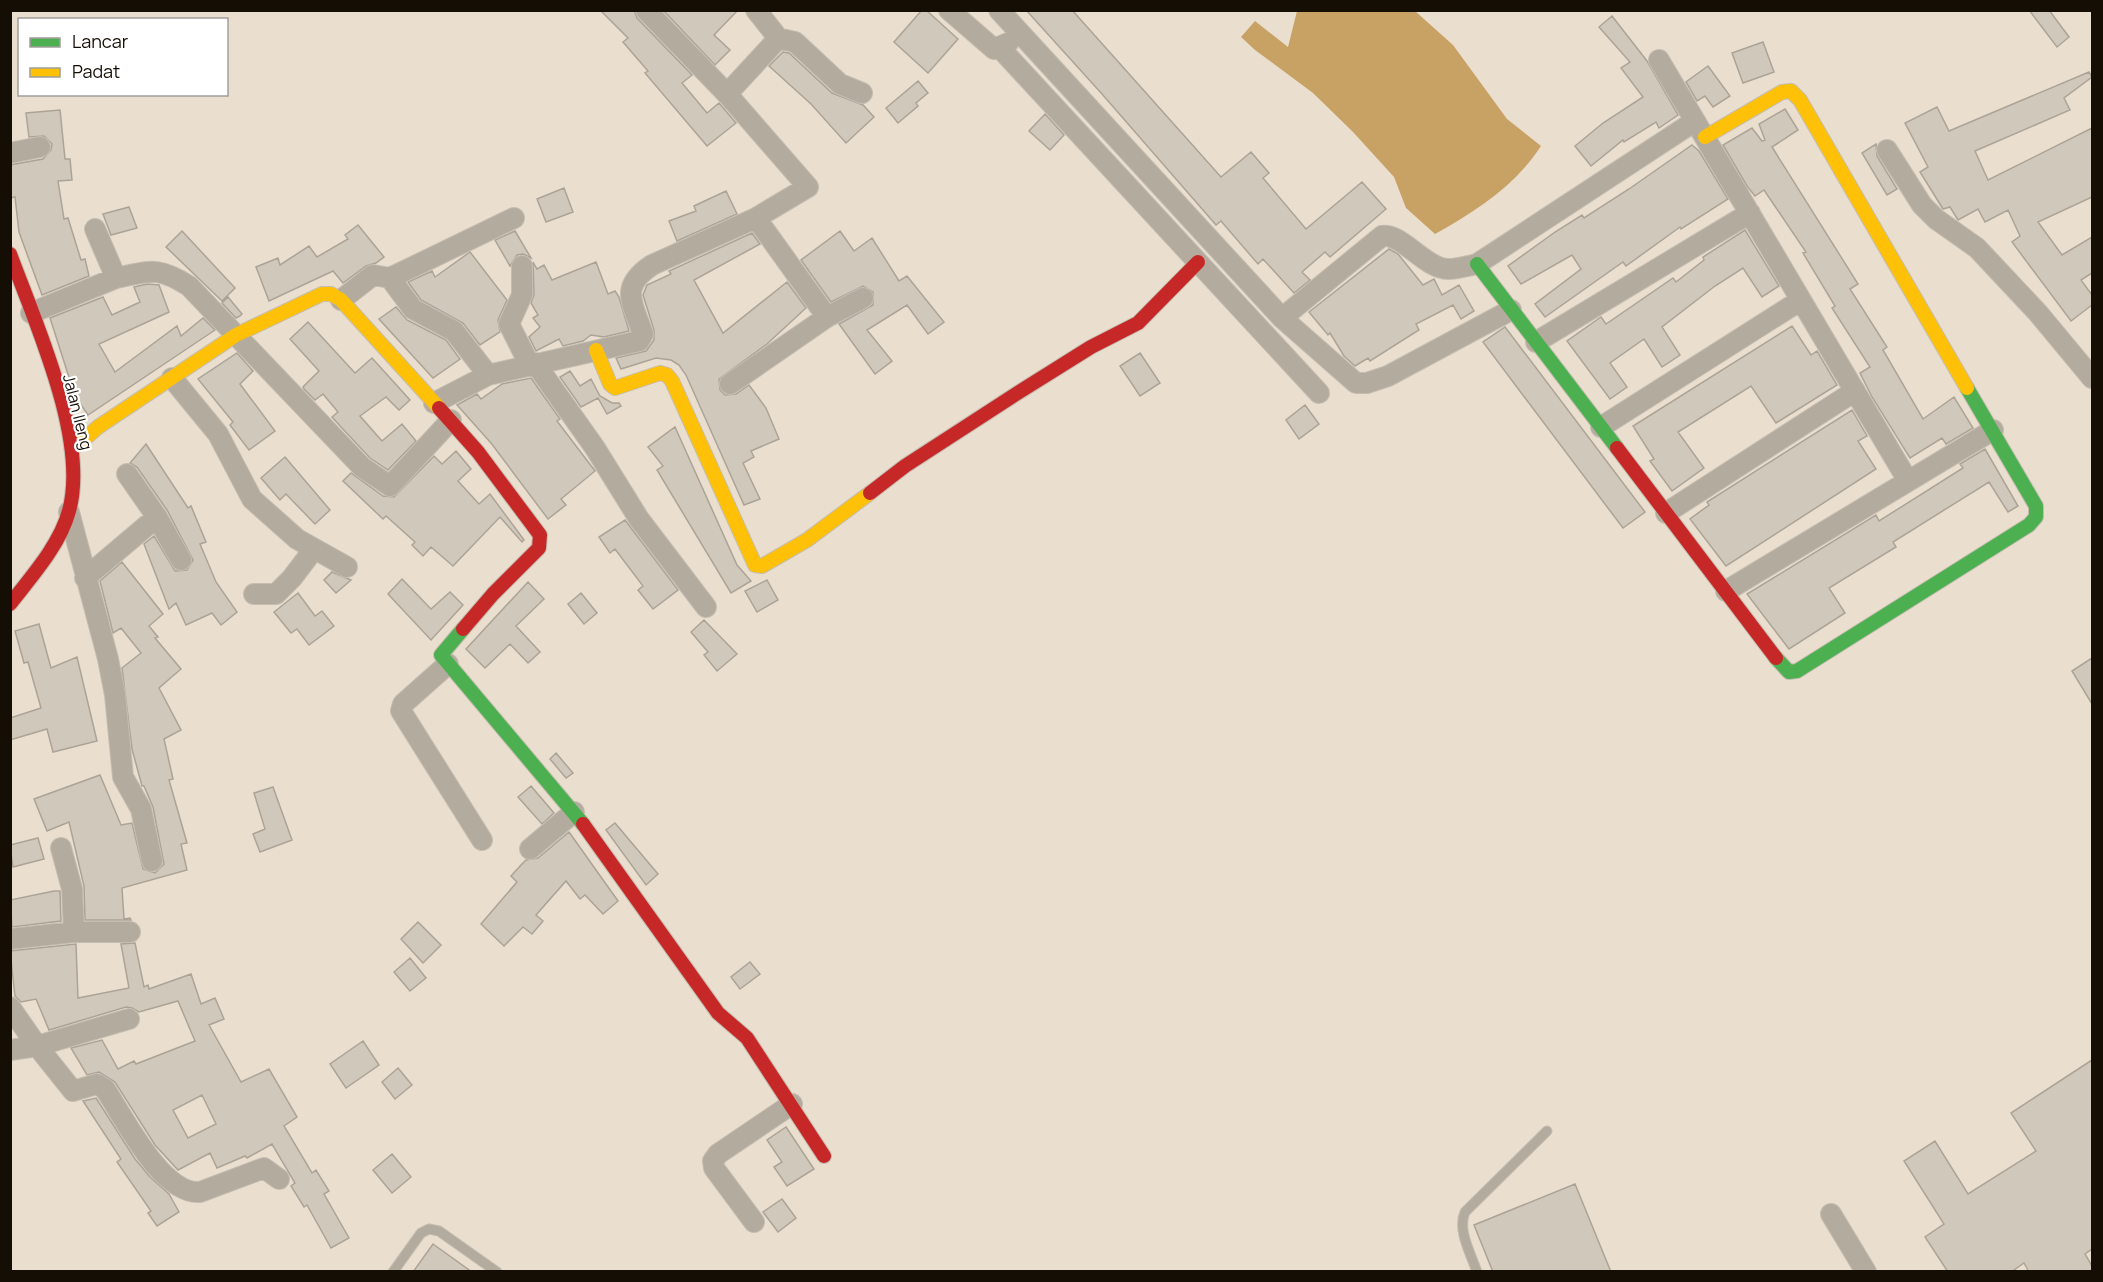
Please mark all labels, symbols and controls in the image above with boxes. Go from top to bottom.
legend [18,18,228,96]
text: Lancar [72,29,129,53]
text: Padat [72,59,120,83]
street label: Jalan Ileng [58,372,98,452]

